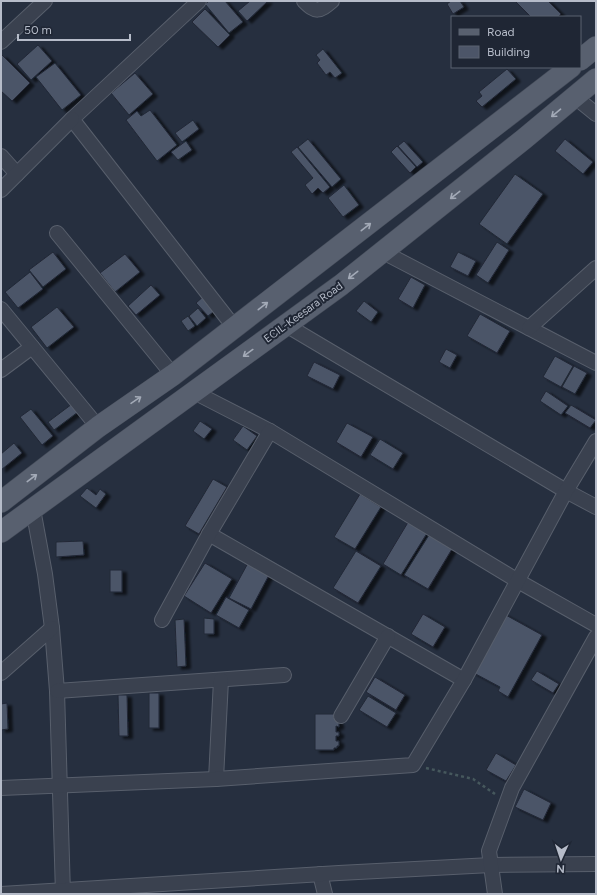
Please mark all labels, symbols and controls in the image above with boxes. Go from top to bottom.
scale bar [18,16,130,42]
legend [451,16,581,68]
text: 50 m [24,23,52,37]
text: Road [487,25,515,39]
text: Building [487,45,530,59]
one-way arrow [551,108,561,117]
one-way arrow [449,190,460,199]
one-way arrow [360,222,371,231]
one-way arrow [347,271,358,280]
street label: ECIL-Keesara Road [261,279,345,345]
one-way arrow [257,301,268,310]
one-way arrow [243,348,254,357]
one-way arrow [131,396,142,405]
one-way arrow [27,474,38,482]
north arrow [541,839,581,879]
text: N [556,862,565,875]

